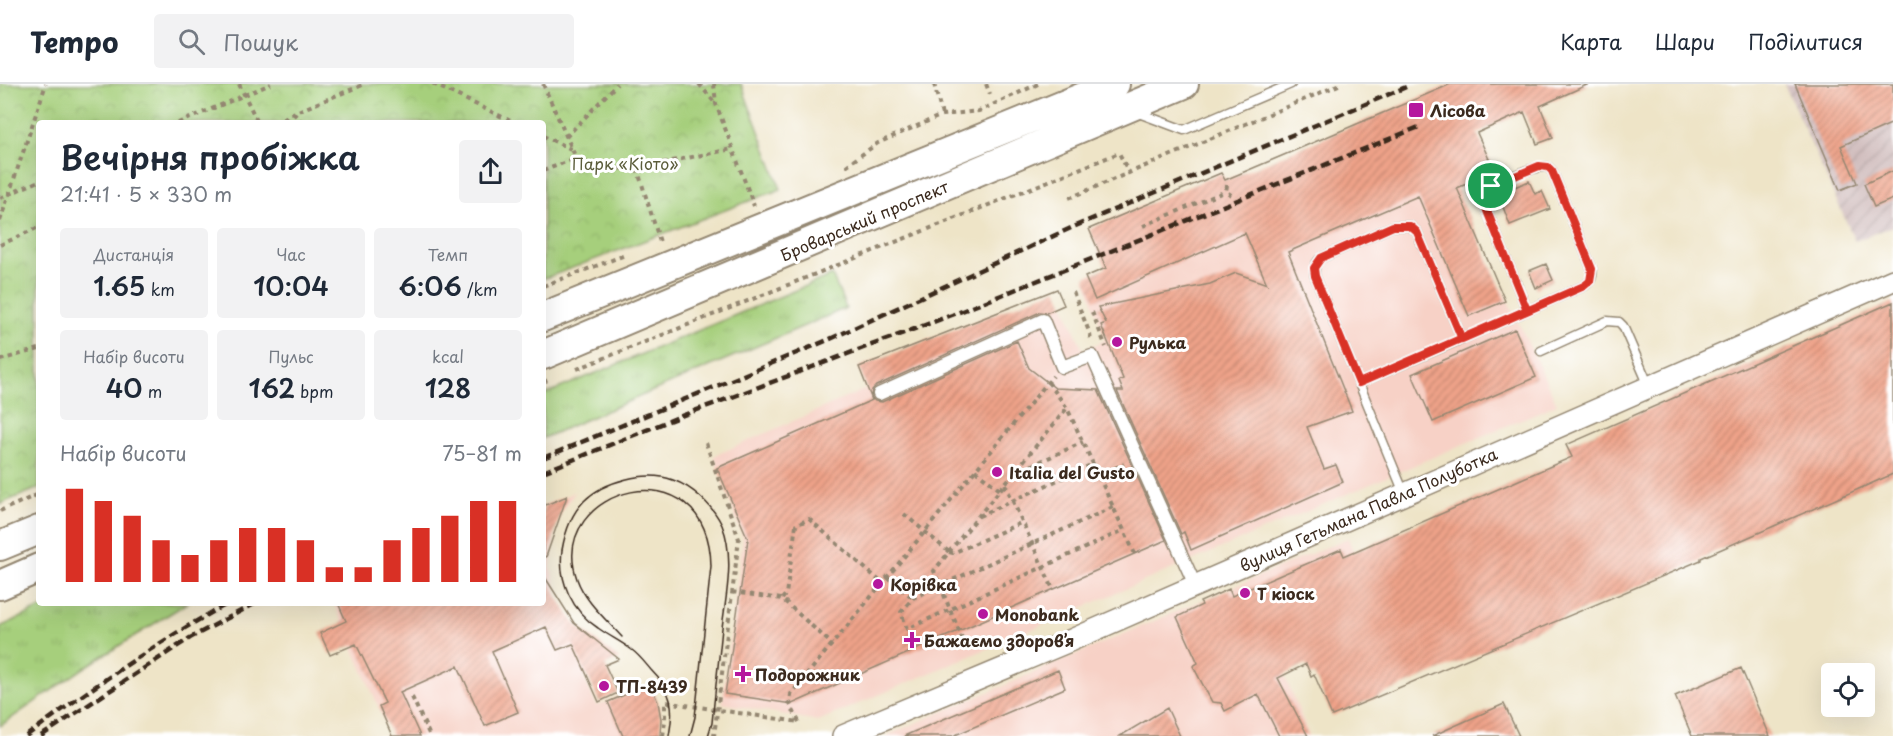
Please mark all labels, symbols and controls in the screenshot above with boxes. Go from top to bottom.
search box [154,14,574,68]
text: Tempo [30,20,118,63]
icon: search [175,25,208,58]
text: Пошук [223,25,298,58]
text: Карта [1560,25,1622,57]
text: Шари [1655,25,1715,57]
text: Поділитися [1748,25,1863,57]
place label: Лісова [1430,98,1486,122]
marker: Лісова [1407,101,1425,119]
text: Вечірня пробіжка [60,131,360,181]
button: share [459,140,522,203]
park label: Парк «Кіото» [572,151,678,175]
pin [1465,160,1516,211]
icon: arrive [1474,169,1507,202]
street label: Броварський проспект [776,174,952,266]
text: 21:41 · 5 × 330 m [60,179,232,209]
text: Дистанція [94,242,174,266]
text: Час [276,242,306,266]
text: Темп [428,242,468,266]
text: 1.65 [93,266,146,305]
text: 10:04 [253,266,329,305]
text: 6:06 [398,266,462,305]
text: km [146,277,175,301]
text: /km [462,277,498,301]
place label: Рулька [1129,330,1187,354]
marker: Рулька [1110,335,1124,349]
text: Набір висоти [83,344,185,368]
text: Пульс [268,344,314,368]
text: kcal [432,344,464,368]
text: 40 [106,368,142,407]
text: 162 [248,368,295,407]
text: 128 [425,368,471,407]
text: m [142,379,162,403]
text: bpm [295,379,334,403]
text: Набір висоти [60,438,187,468]
text: 75–81 m [442,438,522,468]
street label: вулиця Гетьмана Павла Полуботка [1235,441,1501,577]
place label: Italia del Gusto [1009,460,1135,484]
marker: Italia del Gusto [990,465,1004,479]
place label: Корівка [890,572,957,596]
marker: Корівка [871,577,885,591]
place label: Т кіоск [1257,581,1315,605]
marker: Т кіоск [1238,586,1252,600]
place label: Monobank [995,602,1079,626]
marker: Monobank [976,607,990,621]
place label: Бажаємо здоровʼя [924,628,1074,652]
marker: Бажаємо здоровʼя [905,633,919,647]
place label: Подорожник [755,662,861,686]
map controls [1821,663,1875,717]
button: locate [1821,663,1875,717]
marker: Подорожник [736,667,750,681]
place label: ТП-8439 [616,674,688,698]
marker: ТП-8439 [597,679,611,693]

